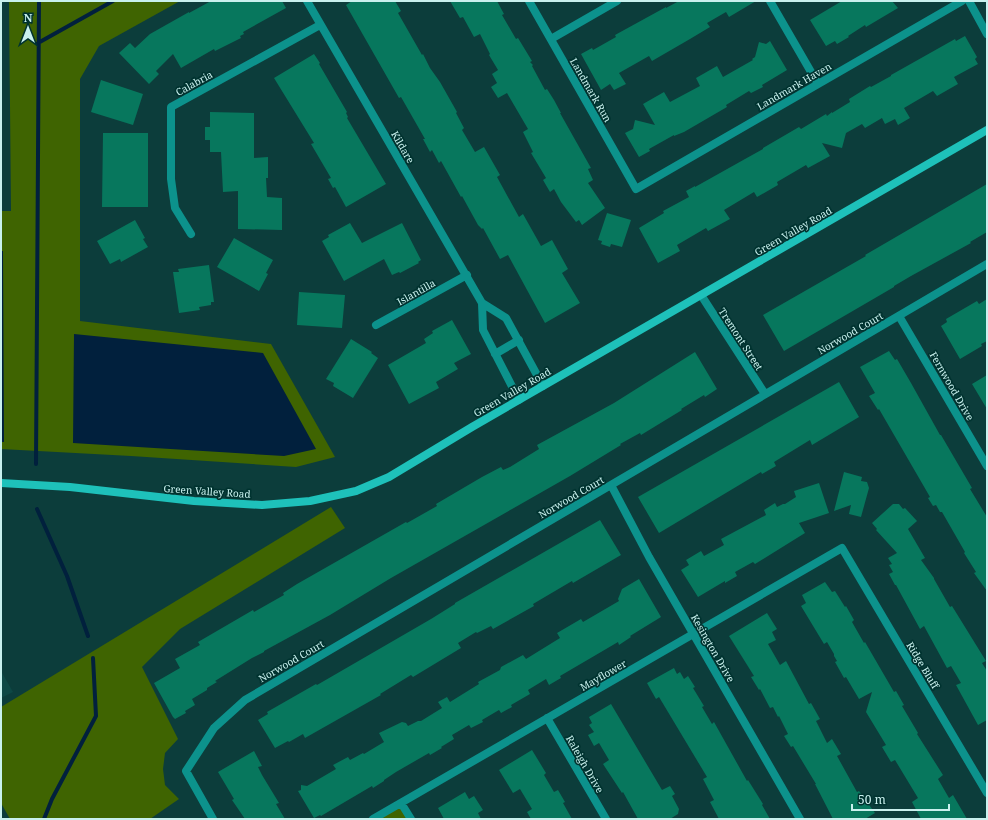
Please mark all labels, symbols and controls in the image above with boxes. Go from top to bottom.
north arrow [8,8,48,48]
text: N [24,10,33,25]
street label: Landmark Run [567,55,615,125]
street label: Landmark Haven [754,59,834,113]
street label: Calabria [173,67,215,99]
street label: Kildare [388,128,418,166]
street label: Green Valley Road [752,203,834,259]
street label: Islantilla [394,276,438,308]
street label: Tremont Street [716,305,767,373]
street label: Norwood Court [815,308,886,357]
street label: Fernwood Drive [927,349,977,423]
street label: Green Valley Road [471,364,553,420]
street label: Norwood Court [536,472,607,521]
street label: Green Valley Road [163,481,251,501]
street label: Kesington Drive [688,611,738,685]
street label: Norwood Court [256,636,327,685]
street label: Ridge Bluff [904,639,943,692]
street label: Mayflower [577,656,629,694]
street label: Raleigh Drive [563,733,607,795]
scale bar [852,786,949,812]
text: 50 m [858,791,886,808]

